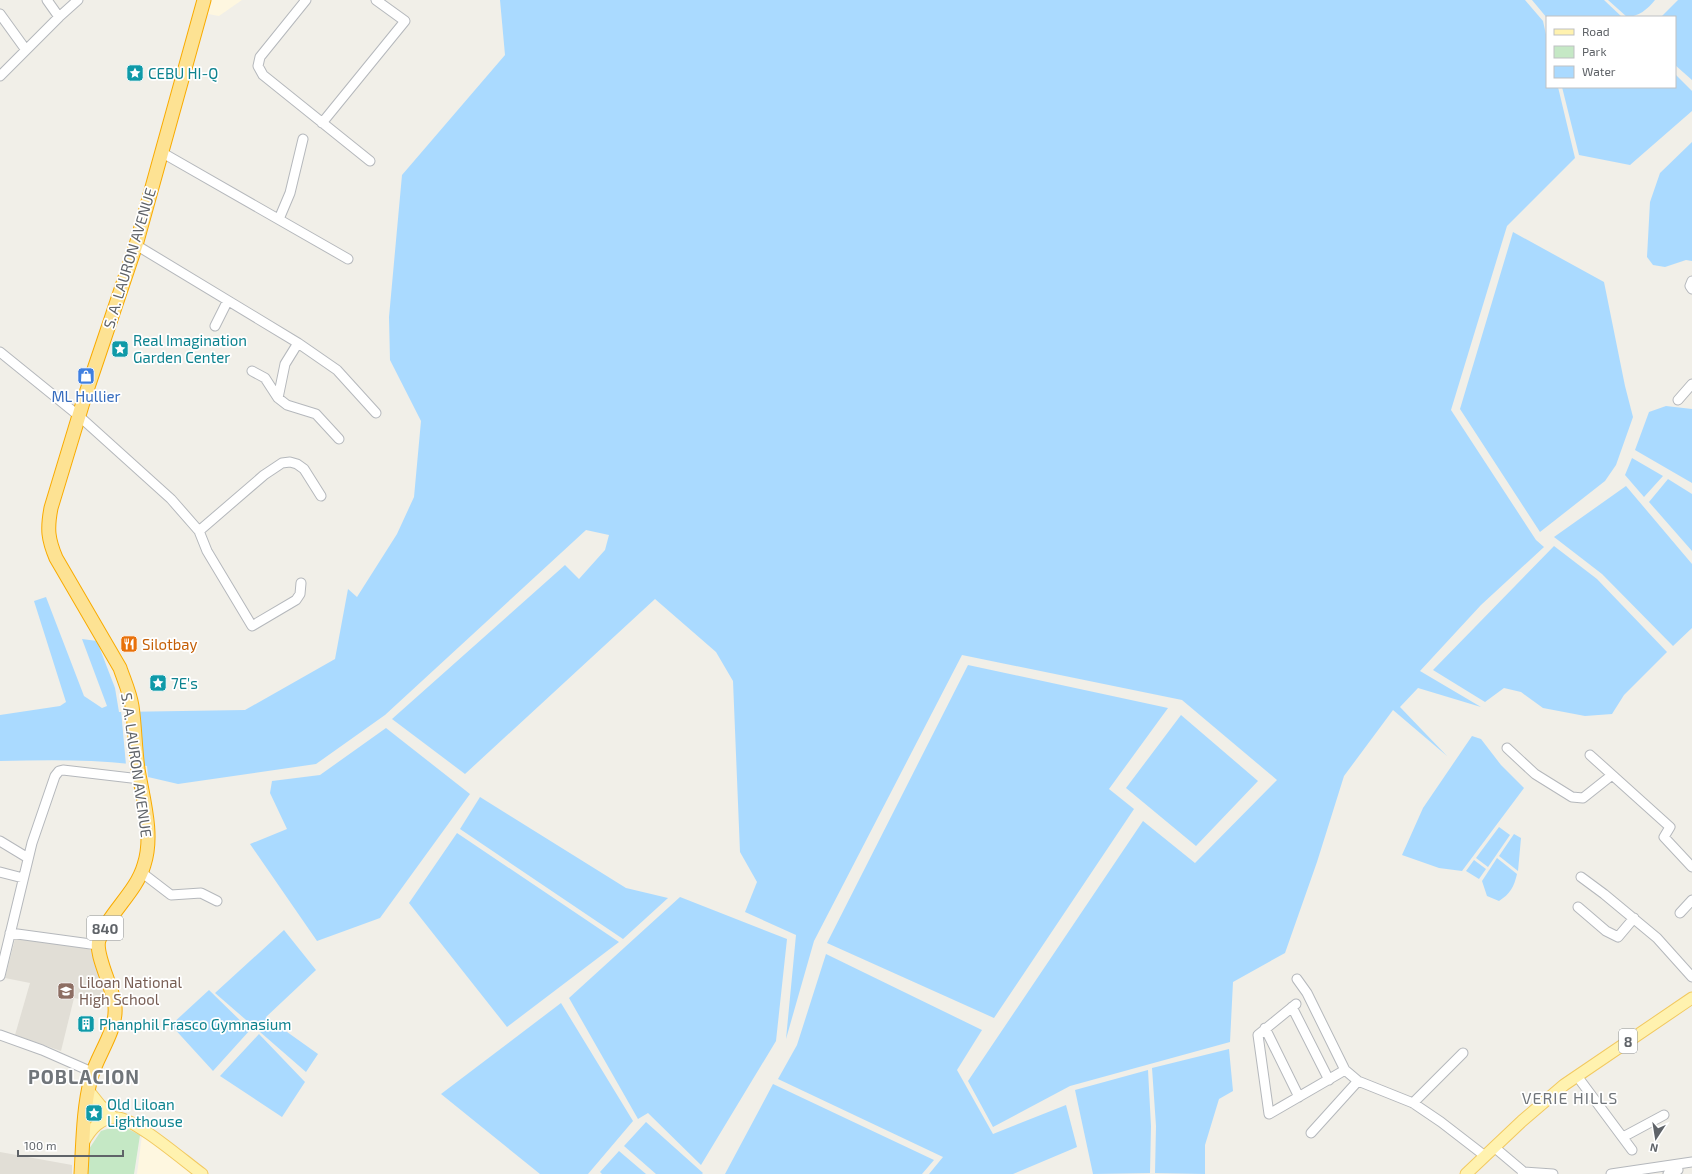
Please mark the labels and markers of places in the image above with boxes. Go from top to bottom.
place icon: CEBU HI-Q [125,63,145,83]
place label: CEBU HI-Q [148,64,218,83]
place label: Real Imagination Garden Center [133,331,247,366]
place icon: Real Imagination Garden Center [110,339,130,359]
shop icon: ML Hullier [76,366,96,386]
place label: ML Hullier [51,387,121,405]
restaurant icon: Silotbay [119,634,139,654]
place label: Silotbay [142,635,198,653]
place icon: 7E's [148,673,168,693]
place label: 7E's [171,674,198,692]
place label: Liloan National High School [79,973,182,1008]
school or university icon: Liloan National High School [56,981,76,1001]
building icon: Phanphil Frasco Gymnasium [76,1014,96,1034]
place label: Phanphil Frasco Gymnasium [99,1015,291,1033]
place label: Old Liloan Lighthouse [107,1095,183,1130]
place icon: Old Liloan Lighthouse [84,1103,104,1123]

